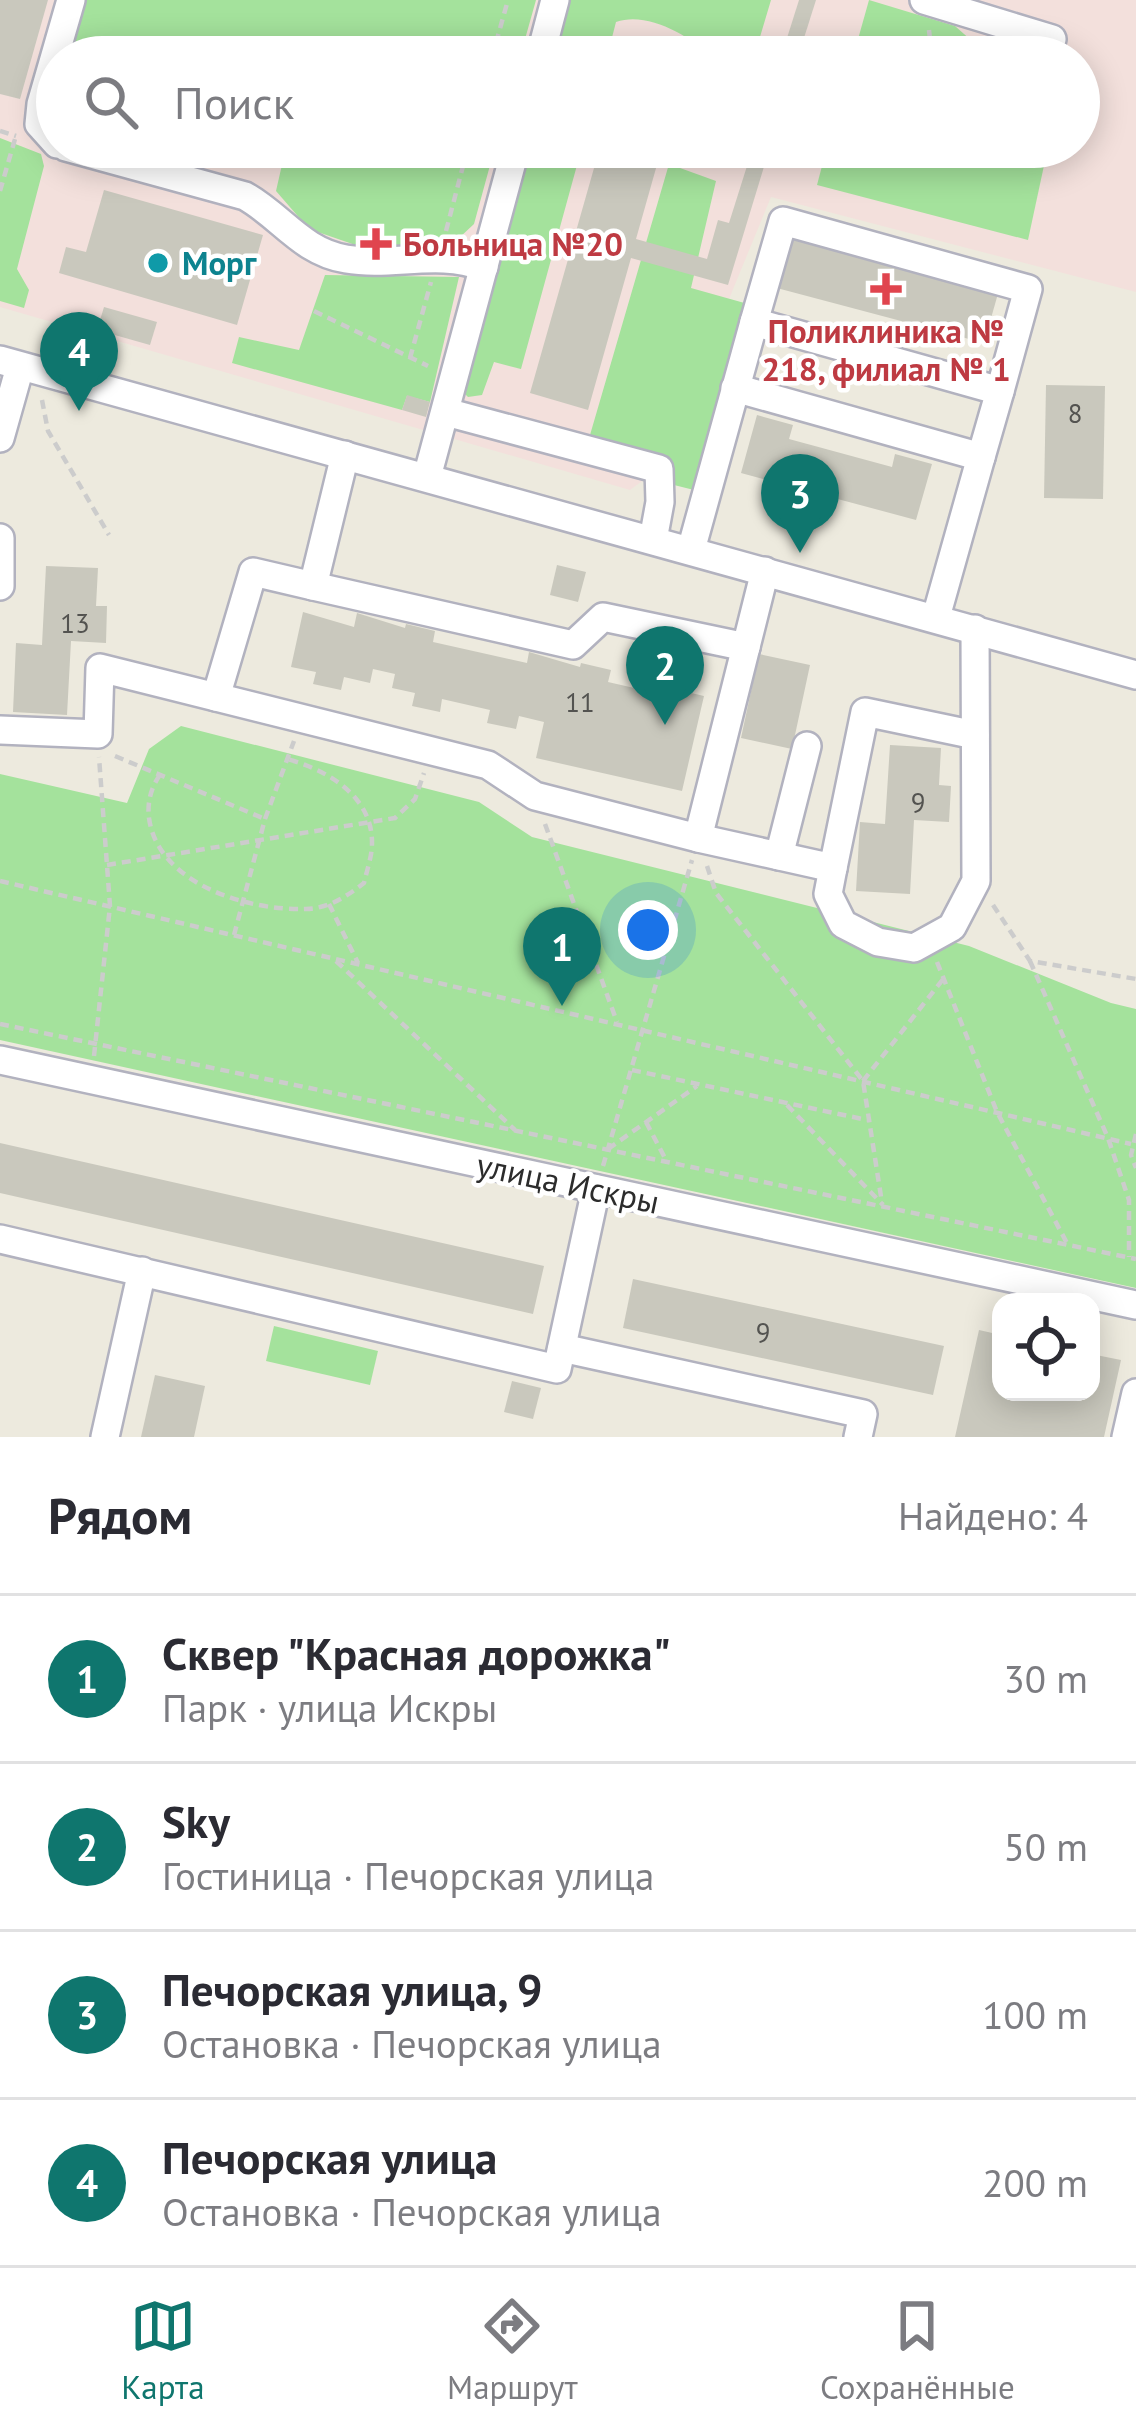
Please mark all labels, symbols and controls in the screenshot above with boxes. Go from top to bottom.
search box [36,36,1100,168]
icon: search [78,69,144,135]
text: Поиск [174,73,294,131]
place label: Больница №20 [403,222,623,265]
marker: Больница №20 [360,228,392,260]
place label: Морг [182,241,257,284]
marker: Морг [145,250,171,276]
marker: Поликлиника № 218, филиал № 1 [870,273,902,305]
place label: Поликлиника № 218, филиал № 1 [761,309,1011,390]
pin: 4 [40,312,118,411]
house number: 8 [1068,396,1082,430]
pin: 3 [761,454,839,553]
house number: 13 [60,606,90,640]
pin: 2 [626,626,704,725]
house number: 11 [565,685,595,719]
house number: 9 [911,785,925,819]
your location [618,900,678,960]
pin: 1 [523,907,601,1006]
street label: улица Искры [473,1142,663,1223]
map controls [992,1293,1100,1401]
button: locate [992,1293,1100,1401]
house number: 9 [756,1315,770,1349]
text: Рядом [48,1482,192,1548]
text: Найдено: 4 [898,1490,1088,1541]
text: Сквер "Красная дорожка" [162,1624,671,1682]
text: 1 [76,1653,98,1704]
text: 30 m [1003,1653,1088,1704]
text: Парк · улица Искры [162,1682,497,1733]
text: Sky [162,1792,230,1850]
text: 2 [76,1821,98,1872]
text: 50 m [1003,1821,1088,1872]
text: Гостиница · Печорская улица [162,1850,654,1901]
text: Печорская улица, 9 [162,1960,542,2018]
text: 3 [76,1989,98,2040]
text: 100 m [982,1989,1088,2040]
text: Остановка · Печорская улица [162,2018,662,2069]
text: Печорская улица [162,2128,497,2186]
text: 4 [76,2157,98,2208]
text: 200 m [982,2157,1088,2208]
text: Остановка · Печорская улица [162,2186,662,2237]
tab: Карта [121,2293,205,2408]
tab: Маршрут [447,2293,578,2408]
tab: Сохранённые [820,2293,1015,2408]

